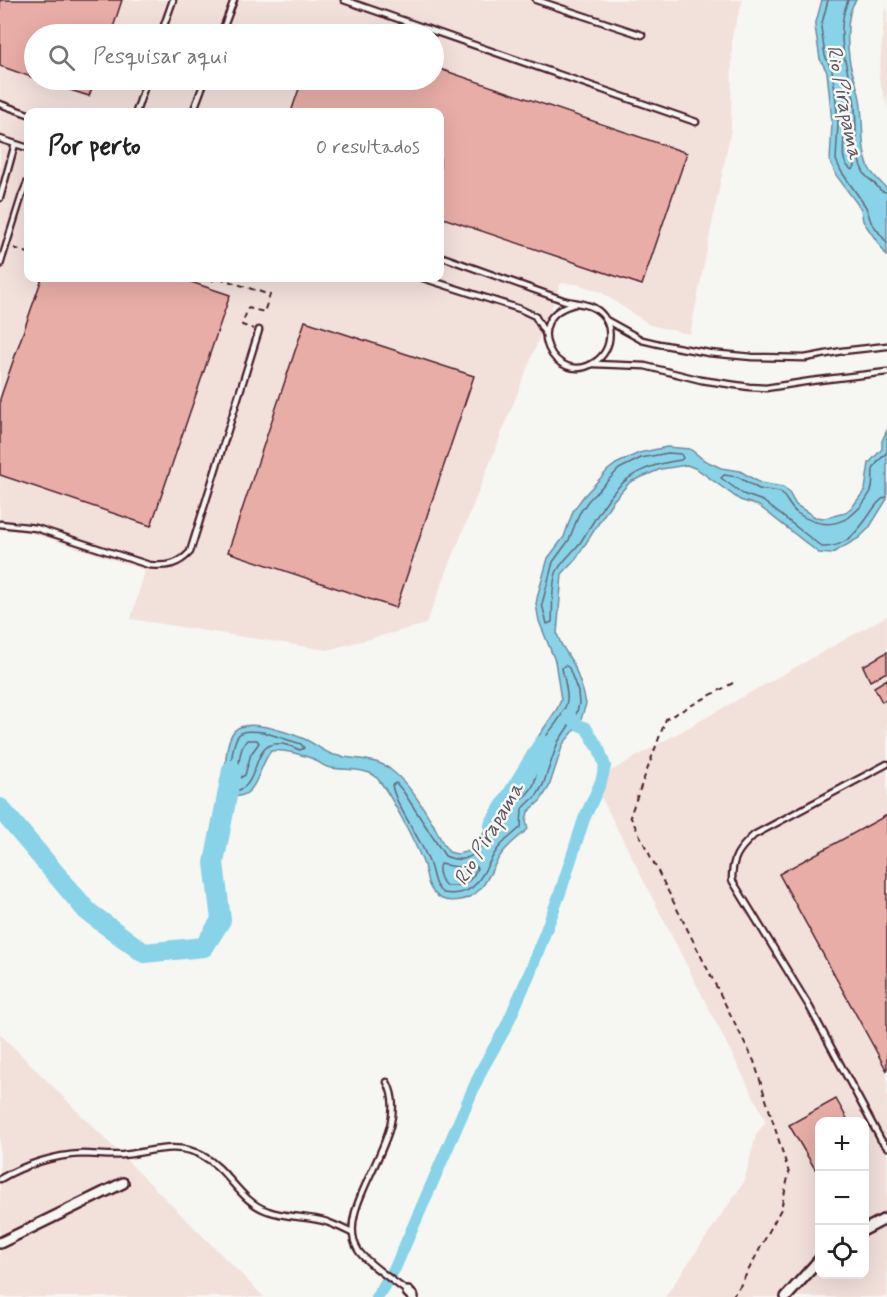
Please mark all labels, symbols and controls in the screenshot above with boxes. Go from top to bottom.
search box [24,24,444,90]
icon: search [45,41,78,74]
text: Pesquisar aqui [93,43,228,71]
water label: Rio Pirapama [819,43,869,163]
text: Por perto [48,130,141,164]
text: 0 resultados [316,134,420,161]
water label: Rio Pirapama [447,776,531,891]
map controls [815,1117,869,1279]
button: + [815,1117,869,1171]
button: − [815,1171,869,1225]
button: locate [815,1225,869,1279]

